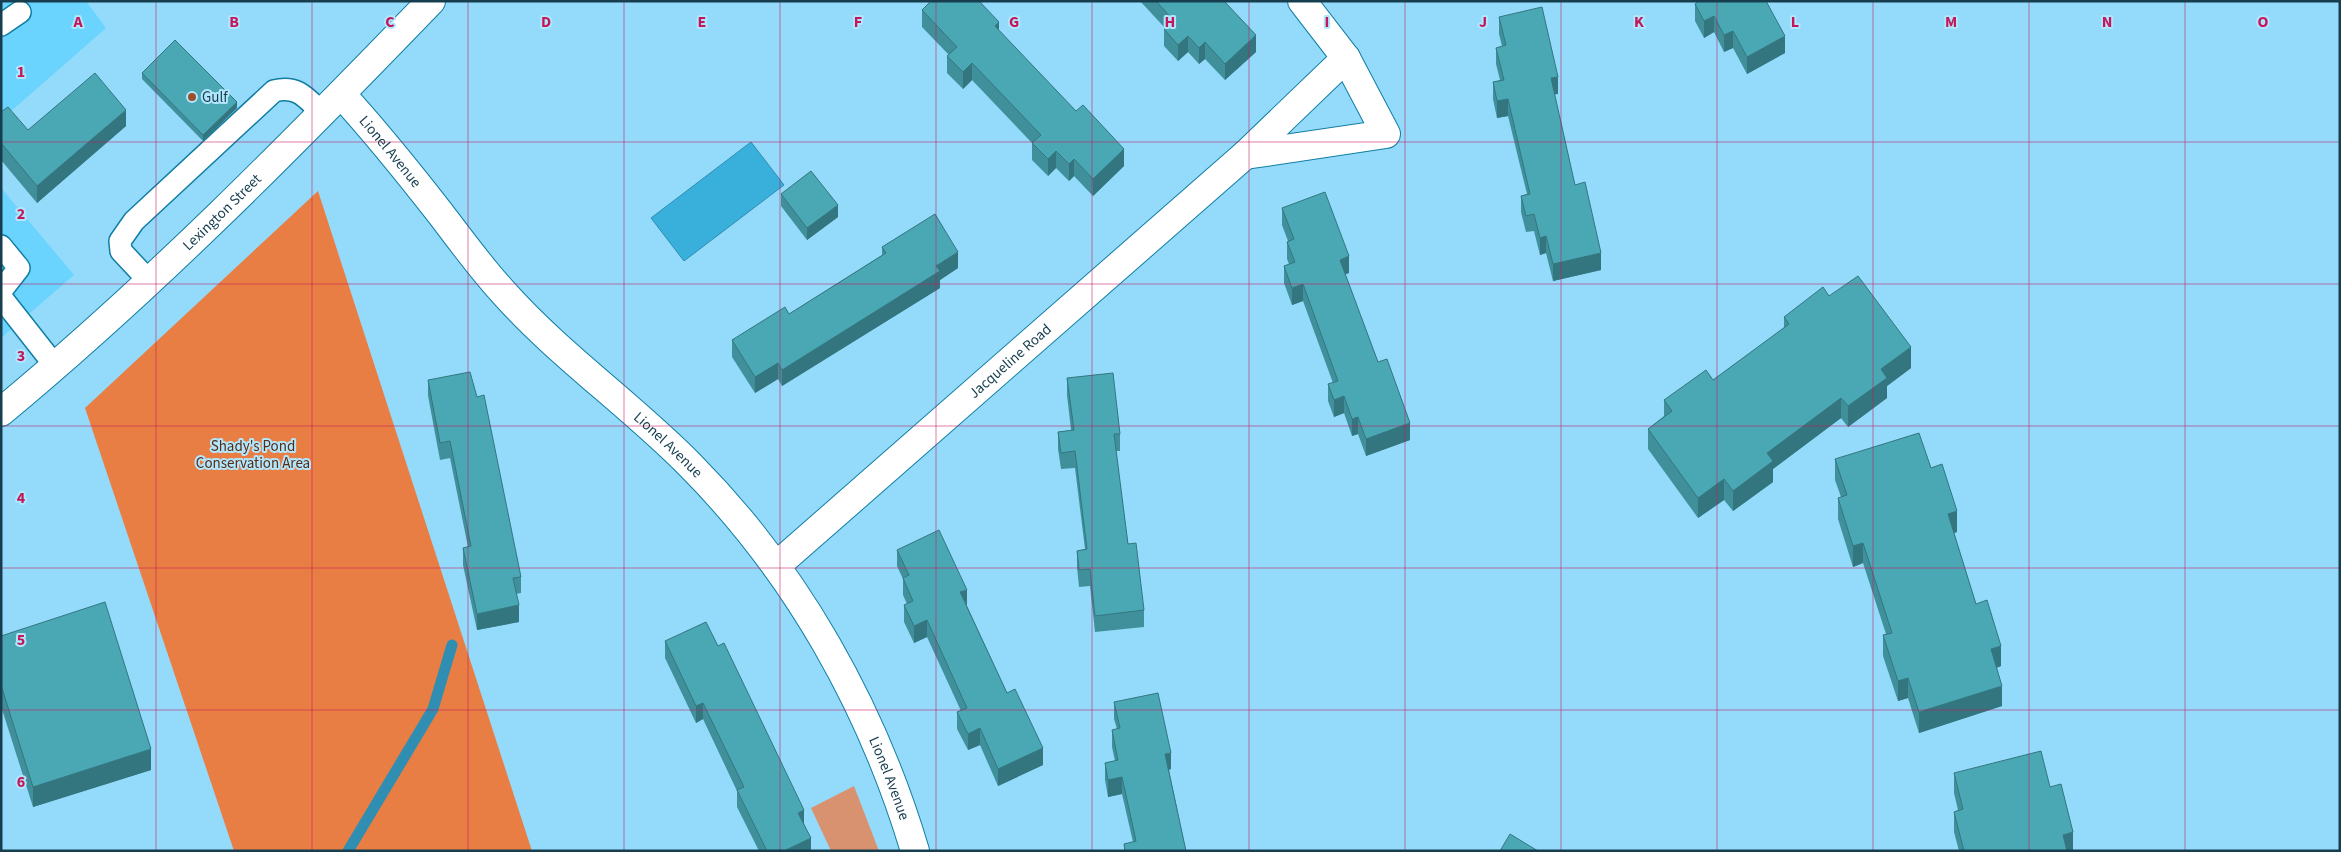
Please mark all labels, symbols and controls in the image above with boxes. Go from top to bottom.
text: A [72,11,83,33]
text: B [229,11,239,33]
text: C [385,11,395,33]
text: D [541,11,551,33]
text: E [698,11,706,33]
text: F [854,11,862,33]
text: G [1009,11,1019,33]
text: H [1165,11,1175,33]
text: I [1325,11,1329,33]
text: J [1479,11,1487,33]
text: K [1634,11,1644,33]
text: L [1791,11,1799,33]
text: M [1945,11,1957,33]
text: N [2102,11,2112,33]
text: O [2258,11,2269,33]
text: 1 [17,61,25,83]
place label: Gulf [202,87,228,108]
marker: Gulf [186,91,198,103]
street label: Lionel Avenue [354,111,426,192]
street label: Lexington Street [178,169,266,256]
text: 2 [17,203,25,225]
street label: Jacqueline Road [964,319,1056,403]
text: 3 [17,345,25,367]
street label: Lionel Avenue [629,407,707,483]
park label: Shady's Pond Conservation Area [196,436,310,474]
text: 4 [17,487,26,509]
text: 5 [17,629,25,651]
street label: Lionel Avenue [863,733,914,823]
text: 6 [17,771,25,793]

